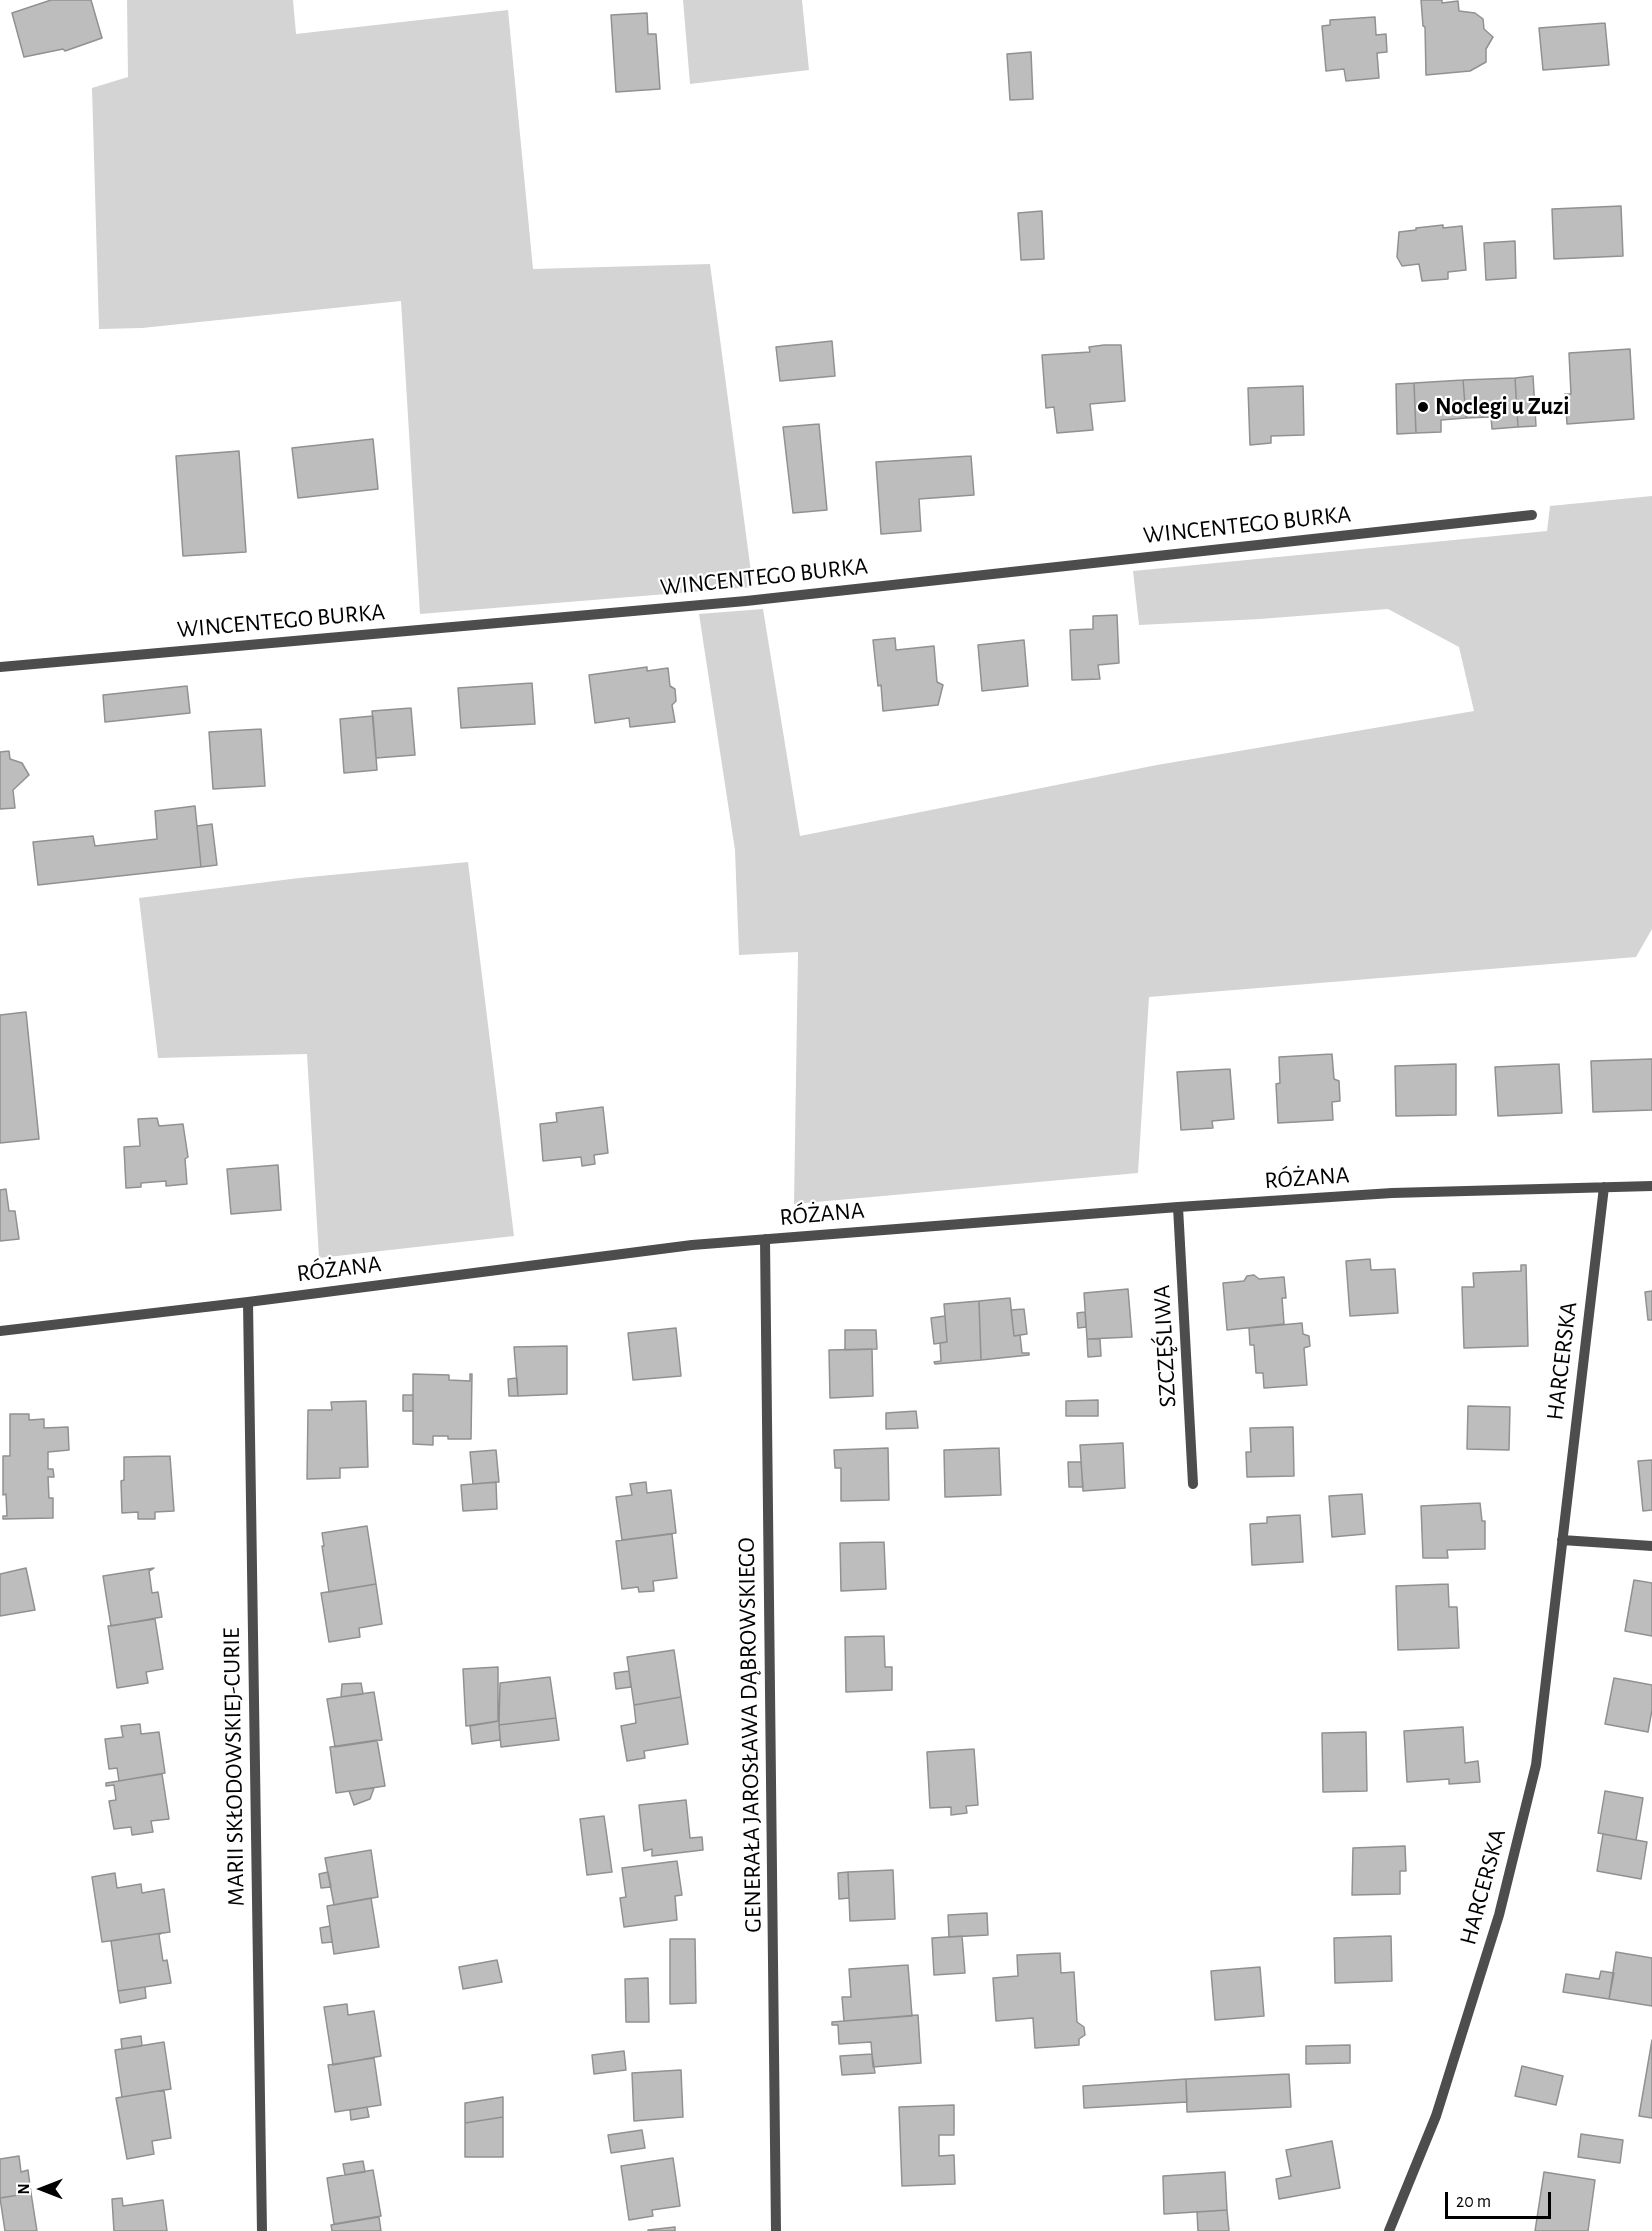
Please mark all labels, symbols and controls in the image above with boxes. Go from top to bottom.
place label: Noclegi u Zuzi [1435,393,1569,421]
marker: Noclegi u Zuzi [1416,400,1430,414]
street label: WINCENTEGO BURKA [1142,500,1352,550]
street label: WINCENTEGO BURKA [659,552,869,602]
street label: WINCENTEGO BURKA [176,598,386,644]
street label: RÓŻANA [1264,1161,1350,1195]
street label: RÓŻANA [778,1196,866,1232]
street label: RÓŻANA [295,1250,383,1288]
street label: SZCZĘŚLIWA [1147,1284,1183,1408]
street label: HARCERSKA [1540,1300,1584,1422]
street label: GENERAŁA JAROSŁAWA DĄBROWSKIEGO [732,1537,768,1933]
street label: MARII SKŁODOWSKIEJ-CURIE [217,1627,251,1907]
street label: HARCERSKA [1454,1826,1512,1948]
north arrow [12,2159,72,2219]
scale bar [1448,2180,1554,2218]
text: N [16,2183,32,2195]
text: 20 m [1456,2193,1491,2211]

